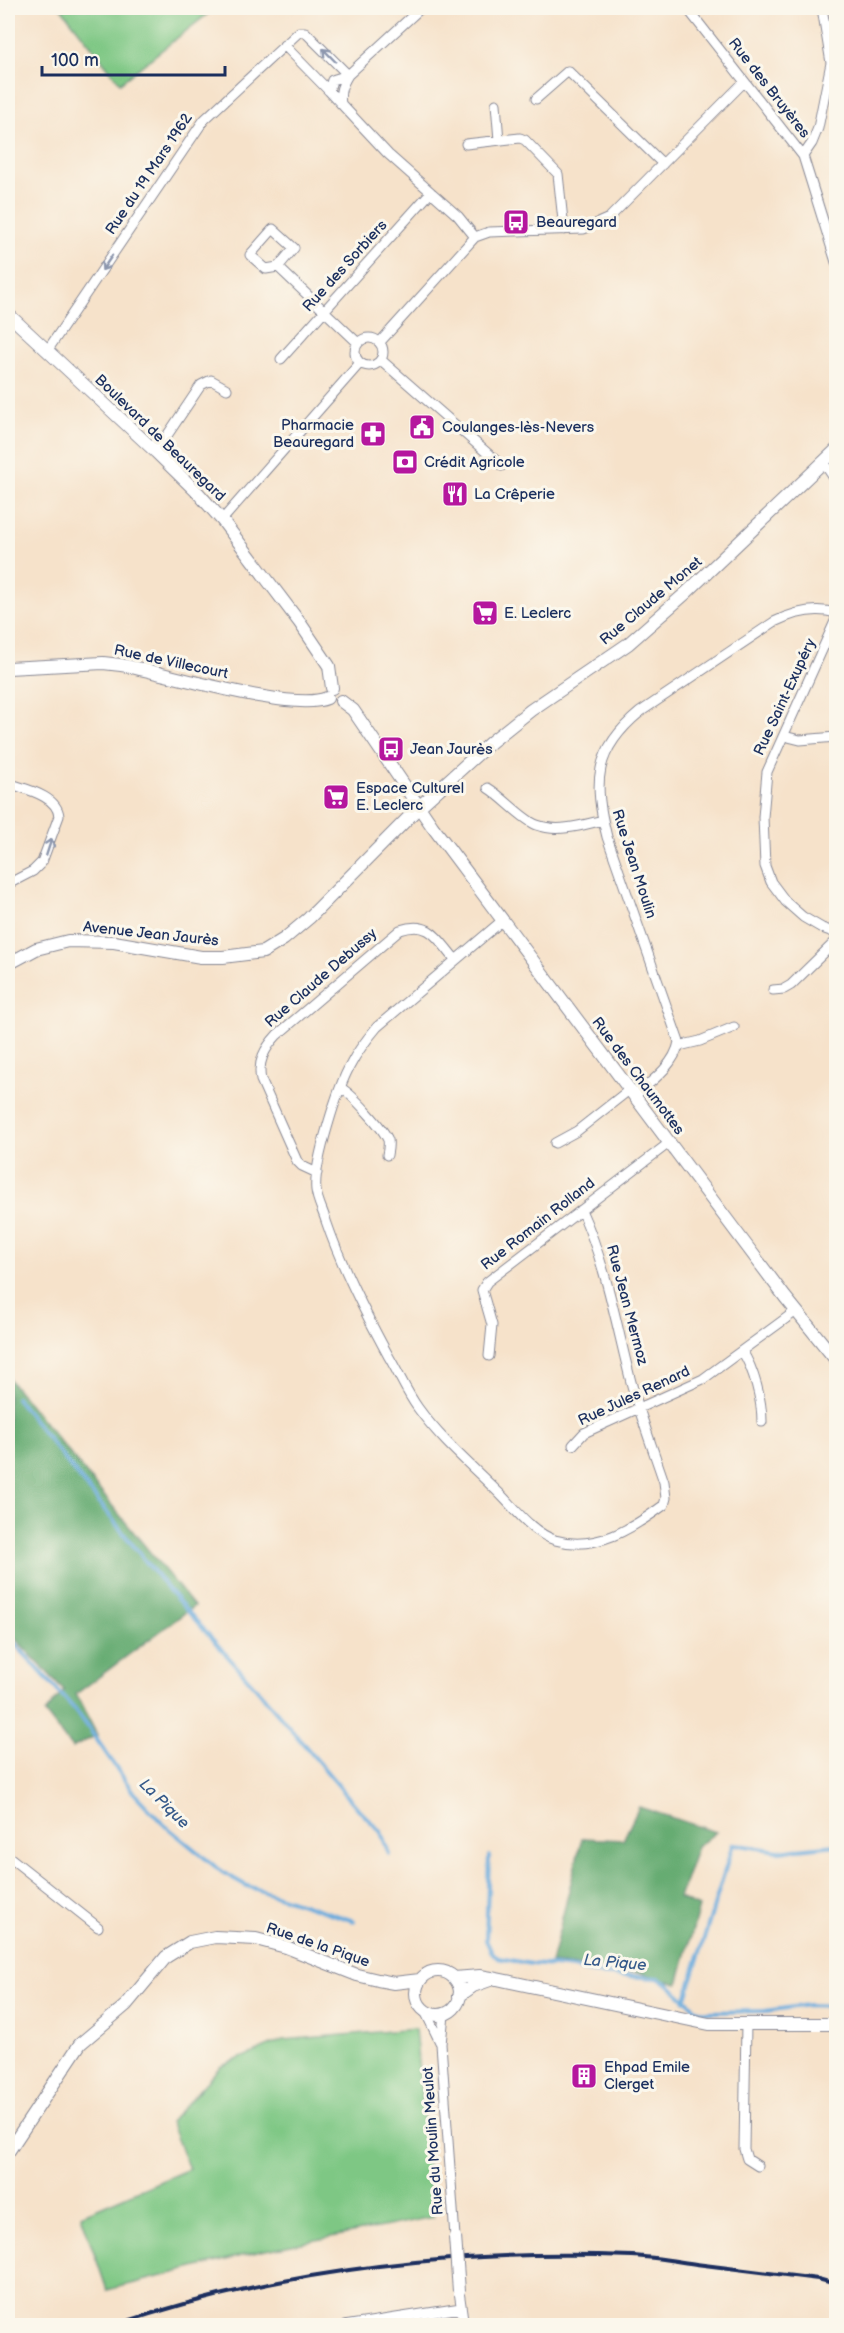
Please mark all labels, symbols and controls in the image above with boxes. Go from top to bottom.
street label: Rue des Bruyères [724,34,814,142]
scale bar [42,39,225,77]
one-way arrow [322,48,337,63]
text: 100 m [51,50,99,71]
street label: Rue du 19 Mars 1962 [101,110,197,238]
bus stop icon: Beauregard [501,207,531,237]
place label: Beauregard [536,213,617,232]
street label: Rue des Sorbiers [299,216,392,316]
one-way arrow [101,254,113,270]
street label: Boulevard de Beauregard [91,370,229,506]
public building icon: Coulanges-lès-Nevers [407,412,437,442]
place label: Pharmacie Beauregard [273,416,354,452]
place label: Coulanges-lès-Nevers [442,418,595,437]
pharmacy icon: Pharmacie Beauregard [358,419,388,449]
bank icon: Crédit Agricole [390,447,420,477]
place label: Crédit Agricole [424,453,525,472]
restaurant icon: La Crêperie [440,479,470,509]
place label: La Crêperie [474,485,555,504]
street label: Rue Claude Monet [596,552,706,649]
supermarket icon: E. Leclerc [470,598,500,628]
place label: E. Leclerc [504,604,571,623]
street label: Rue Saint-Exupéry [750,635,821,758]
street label: Rue de Villecourt [112,641,230,683]
bus stop icon: Jean Jaurès [376,734,406,764]
place label: Jean Jaurès [410,740,493,759]
place label: Espace Culturel E. Leclerc [356,779,464,815]
supermarket icon: Espace Culturel E. Leclerc [321,782,351,812]
street label: Rue Jean Moulin [607,807,661,921]
one-way arrow [44,838,55,857]
street label: Avenue Jean Jaurès [82,917,220,951]
street label: Rue Claude Debussy [261,924,381,1032]
street label: Rue des Chaumottes [588,1013,689,1139]
street label: Rue Romain Rolland [477,1174,599,1274]
street label: Rue Jean Mermoz [602,1243,652,1368]
street label: Rue Jules Renard [575,1362,693,1430]
water label: La Pique [135,1775,193,1833]
street label: Rue de la Pique [264,1918,372,1972]
water label: La Pique [583,1951,647,1975]
place label: Ehpad Emile Clerget [604,2058,690,2094]
building icon: Ehpad Emile Clerget [569,2061,599,2091]
street label: Rue du Moulin Meulot [418,2066,448,2216]

